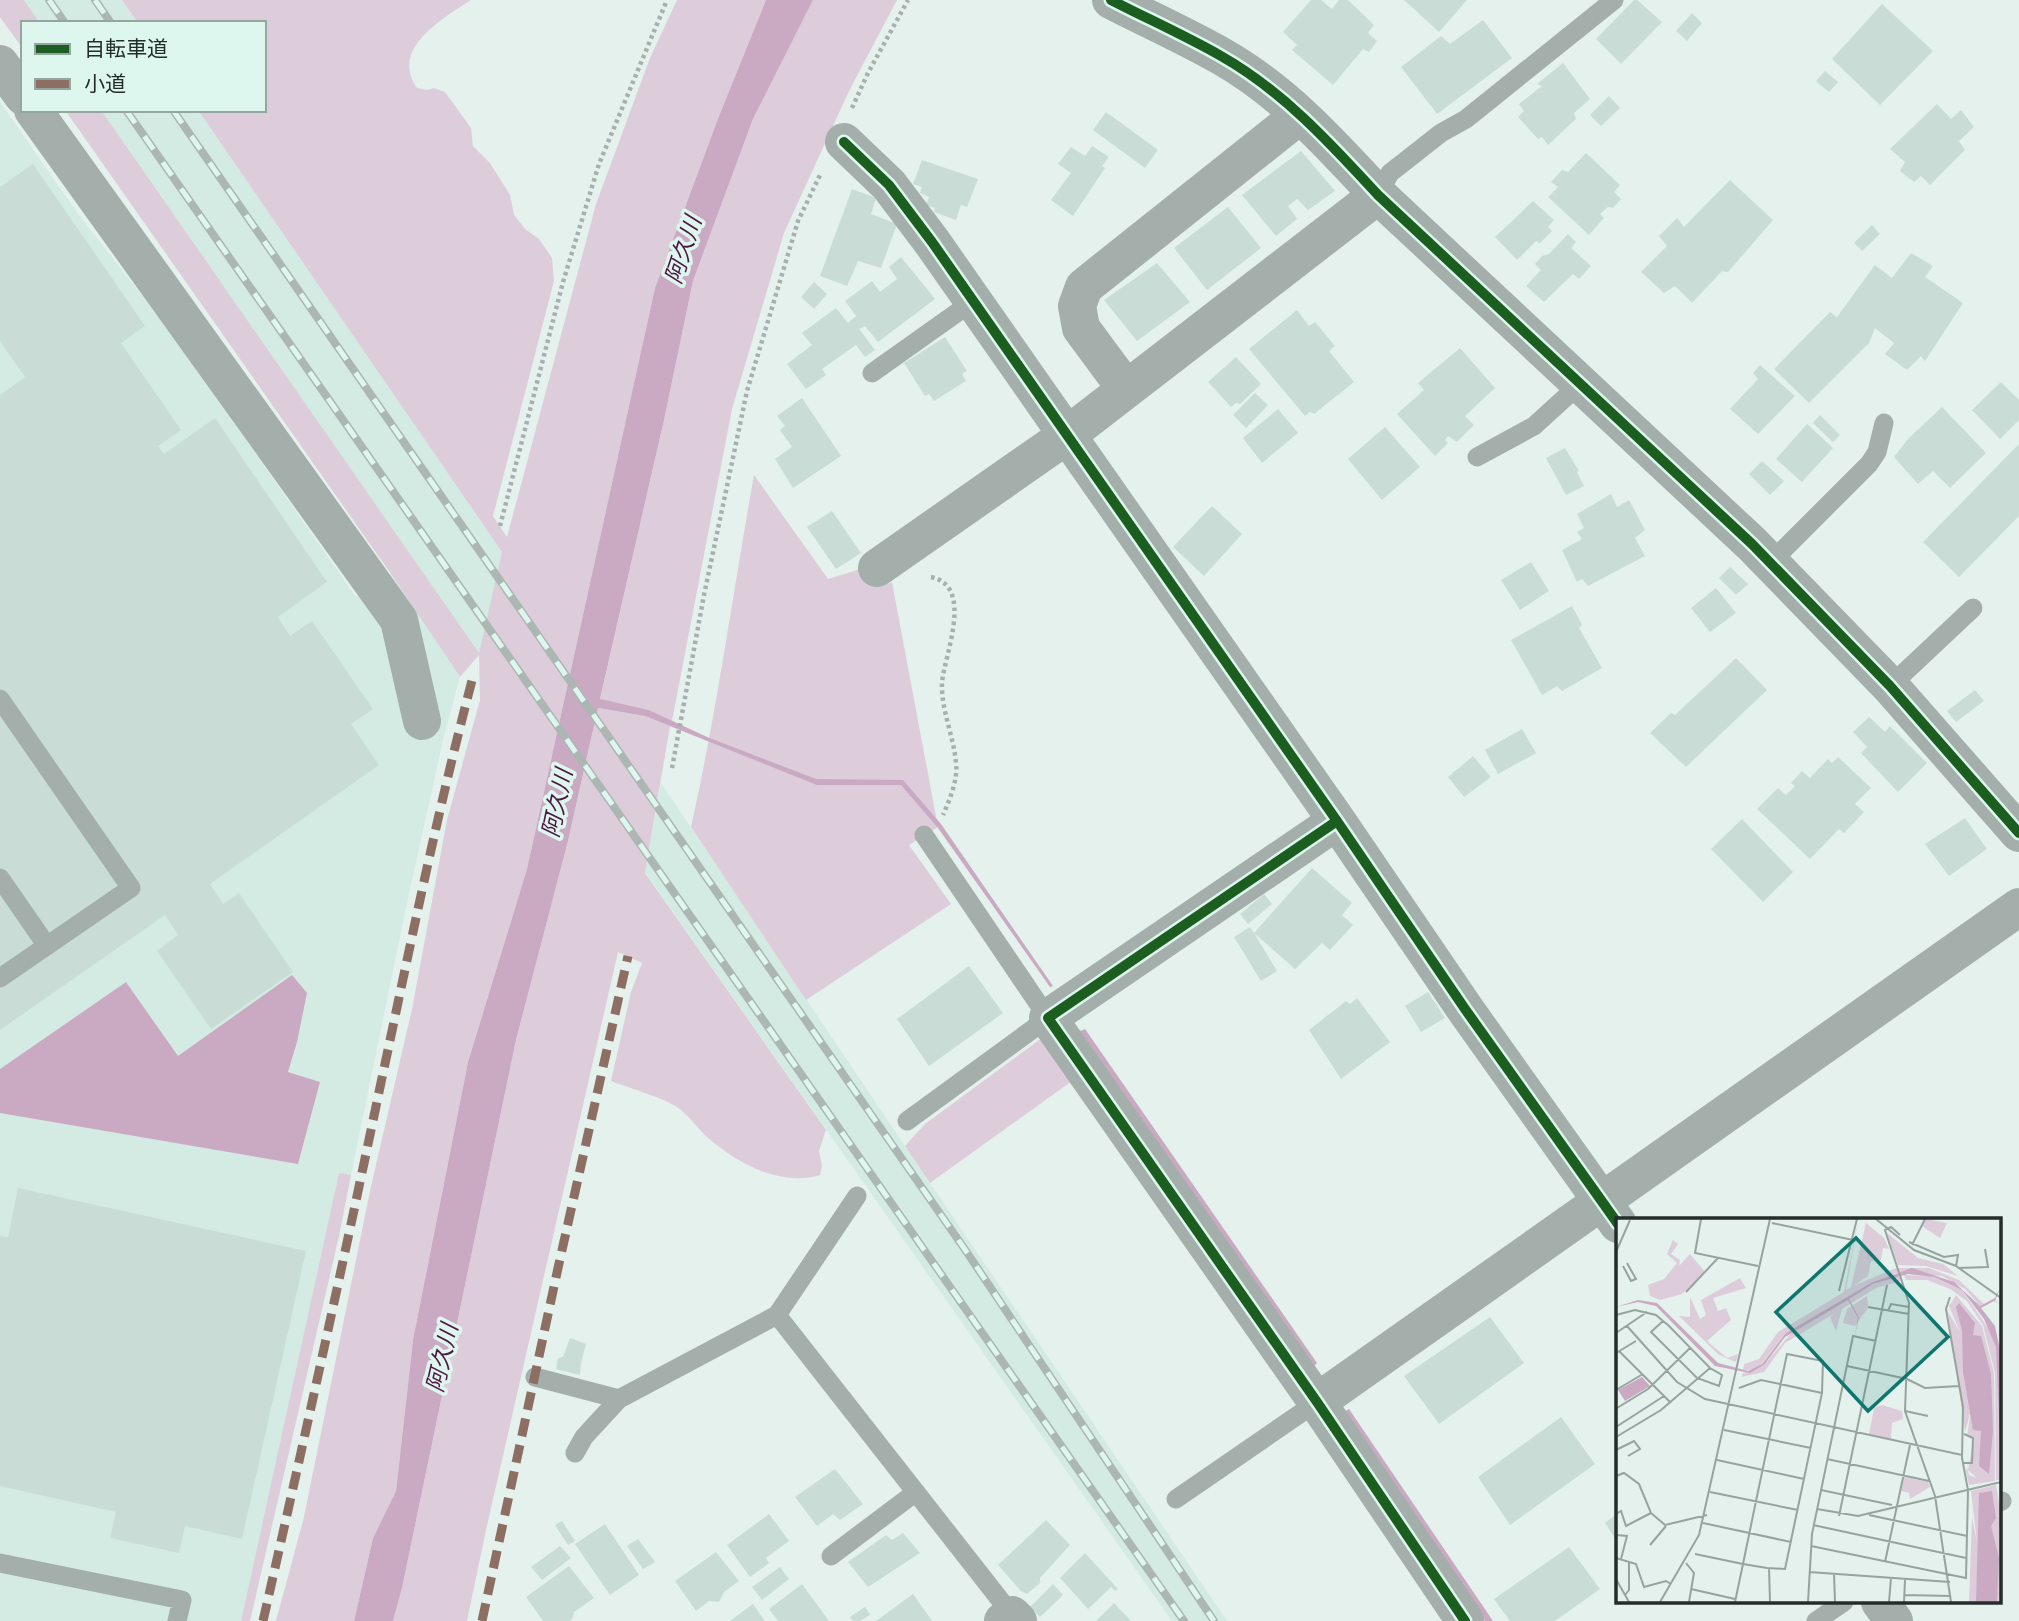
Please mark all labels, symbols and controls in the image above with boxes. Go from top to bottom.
legend [21,21,266,112]
text: 自転車道 [84,35,168,62]
text: 小道 [84,70,126,97]
water label: 阿久川 [658,210,709,287]
water label: 阿久川 [535,763,579,840]
inset map [1616,1218,2002,1604]
water label: 阿久川 [420,1318,465,1395]

